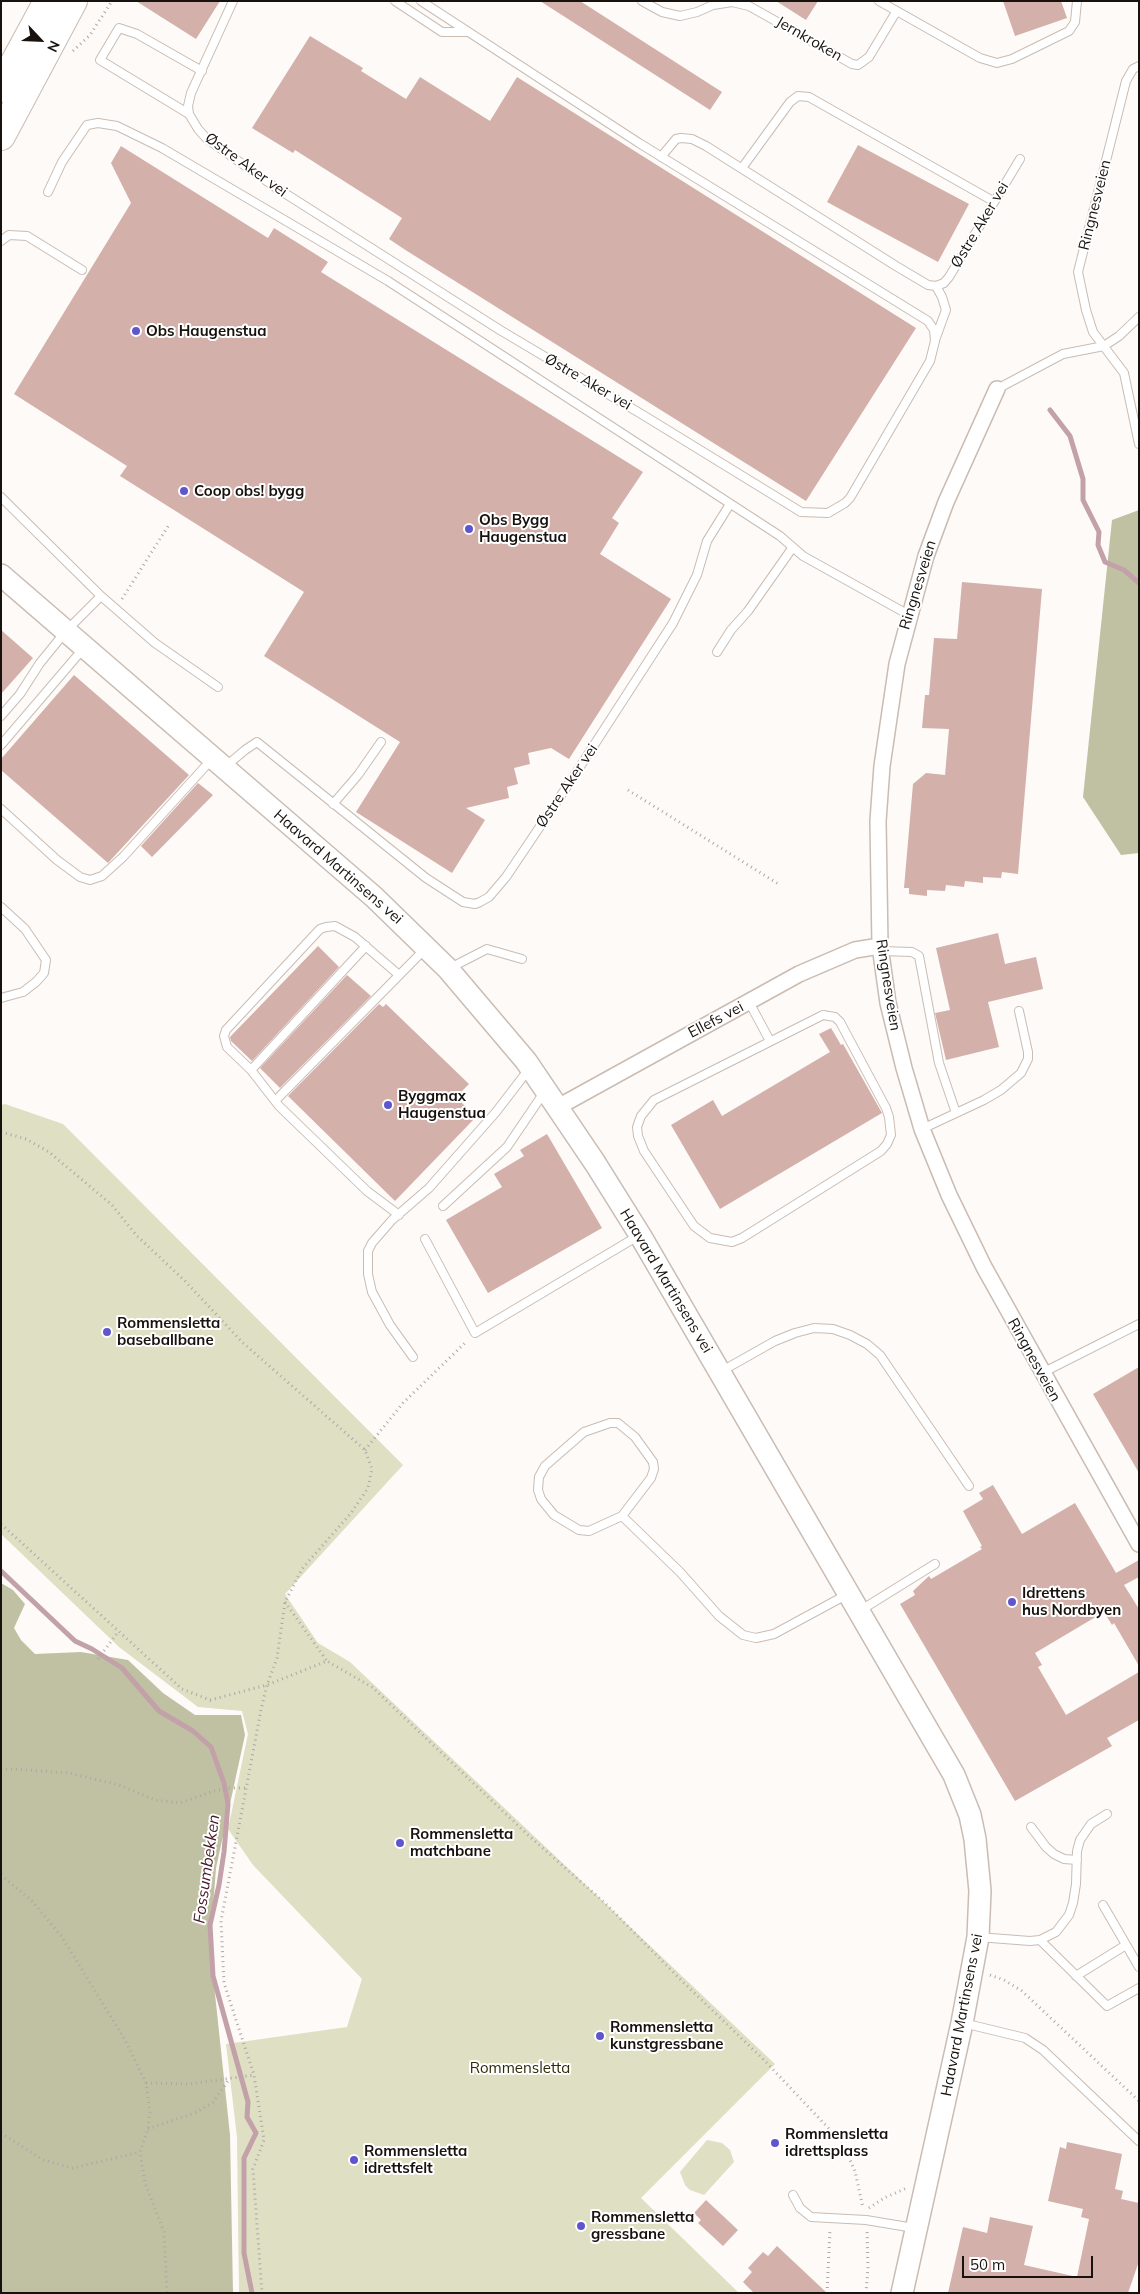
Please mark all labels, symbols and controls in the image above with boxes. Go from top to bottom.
street label: Jernkroken [773,13,845,65]
north arrow [15,15,65,65]
text: N [43,38,64,55]
street label: Østre Aker vei [201,129,291,201]
street label: Ringnesveien [1075,158,1115,252]
street label: Østre Aker vei [947,179,1013,271]
place label: Obs Haugenstua [146,322,267,340]
marker: Obs Haugenstua [130,325,142,337]
street label: Østre Aker vei [541,350,635,414]
place label: Coop obs! bygg [194,482,304,500]
marker: Coop obs! bygg [178,485,190,497]
place label: Obs Bygg Haugenstua [479,511,567,546]
marker: Obs Bygg Haugenstua [463,523,475,535]
street label: Ringnesveien [896,538,940,632]
street label: Østre Aker vei [532,741,602,831]
street label: Haavard Martinsens vei [270,806,406,928]
street label: Ringnesveien [872,938,904,1032]
street label: Ellefs vei [685,998,747,1042]
place label: Byggmax Haugenstua [398,1087,486,1122]
marker: Byggmax Haugenstua [382,1099,394,1111]
street label: Haavard Martinsens vei [616,1206,716,1356]
place label: Rommensletta baseballbane [117,1314,220,1349]
street label: Ringnesveien [1004,1315,1064,1405]
marker: Rommensletta baseballbane [101,1326,113,1338]
place label: Idrettens hus Nordbyen [1022,1584,1121,1619]
marker: Idrettens hus Nordbyen [1006,1596,1018,1608]
water label: Fossumbekken [190,1813,224,1925]
place label: Rommensletta matchbane [410,1825,513,1860]
marker: Rommensletta matchbane [394,1837,406,1849]
street label: Haavard Martinsens vei [937,1932,987,2098]
place label: Rommensletta kunstgressbane [610,2018,724,2053]
marker: Rommensletta kunstgressbane [594,2030,606,2042]
park label: Rommensletta [470,2059,570,2077]
place label: Rommensletta idrettsplass [785,2125,888,2160]
marker: Rommensletta idrettsplass [769,2137,781,2149]
place label: Rommensletta idrettsfelt [364,2142,467,2177]
marker: Rommensletta idrettsfelt [348,2154,360,2166]
place label: Rommensletta gressbane [591,2208,694,2243]
marker: Rommensletta gressbane [575,2220,587,2232]
scale bar [965,2246,1096,2278]
text: 50 m [970,2255,1005,2274]

